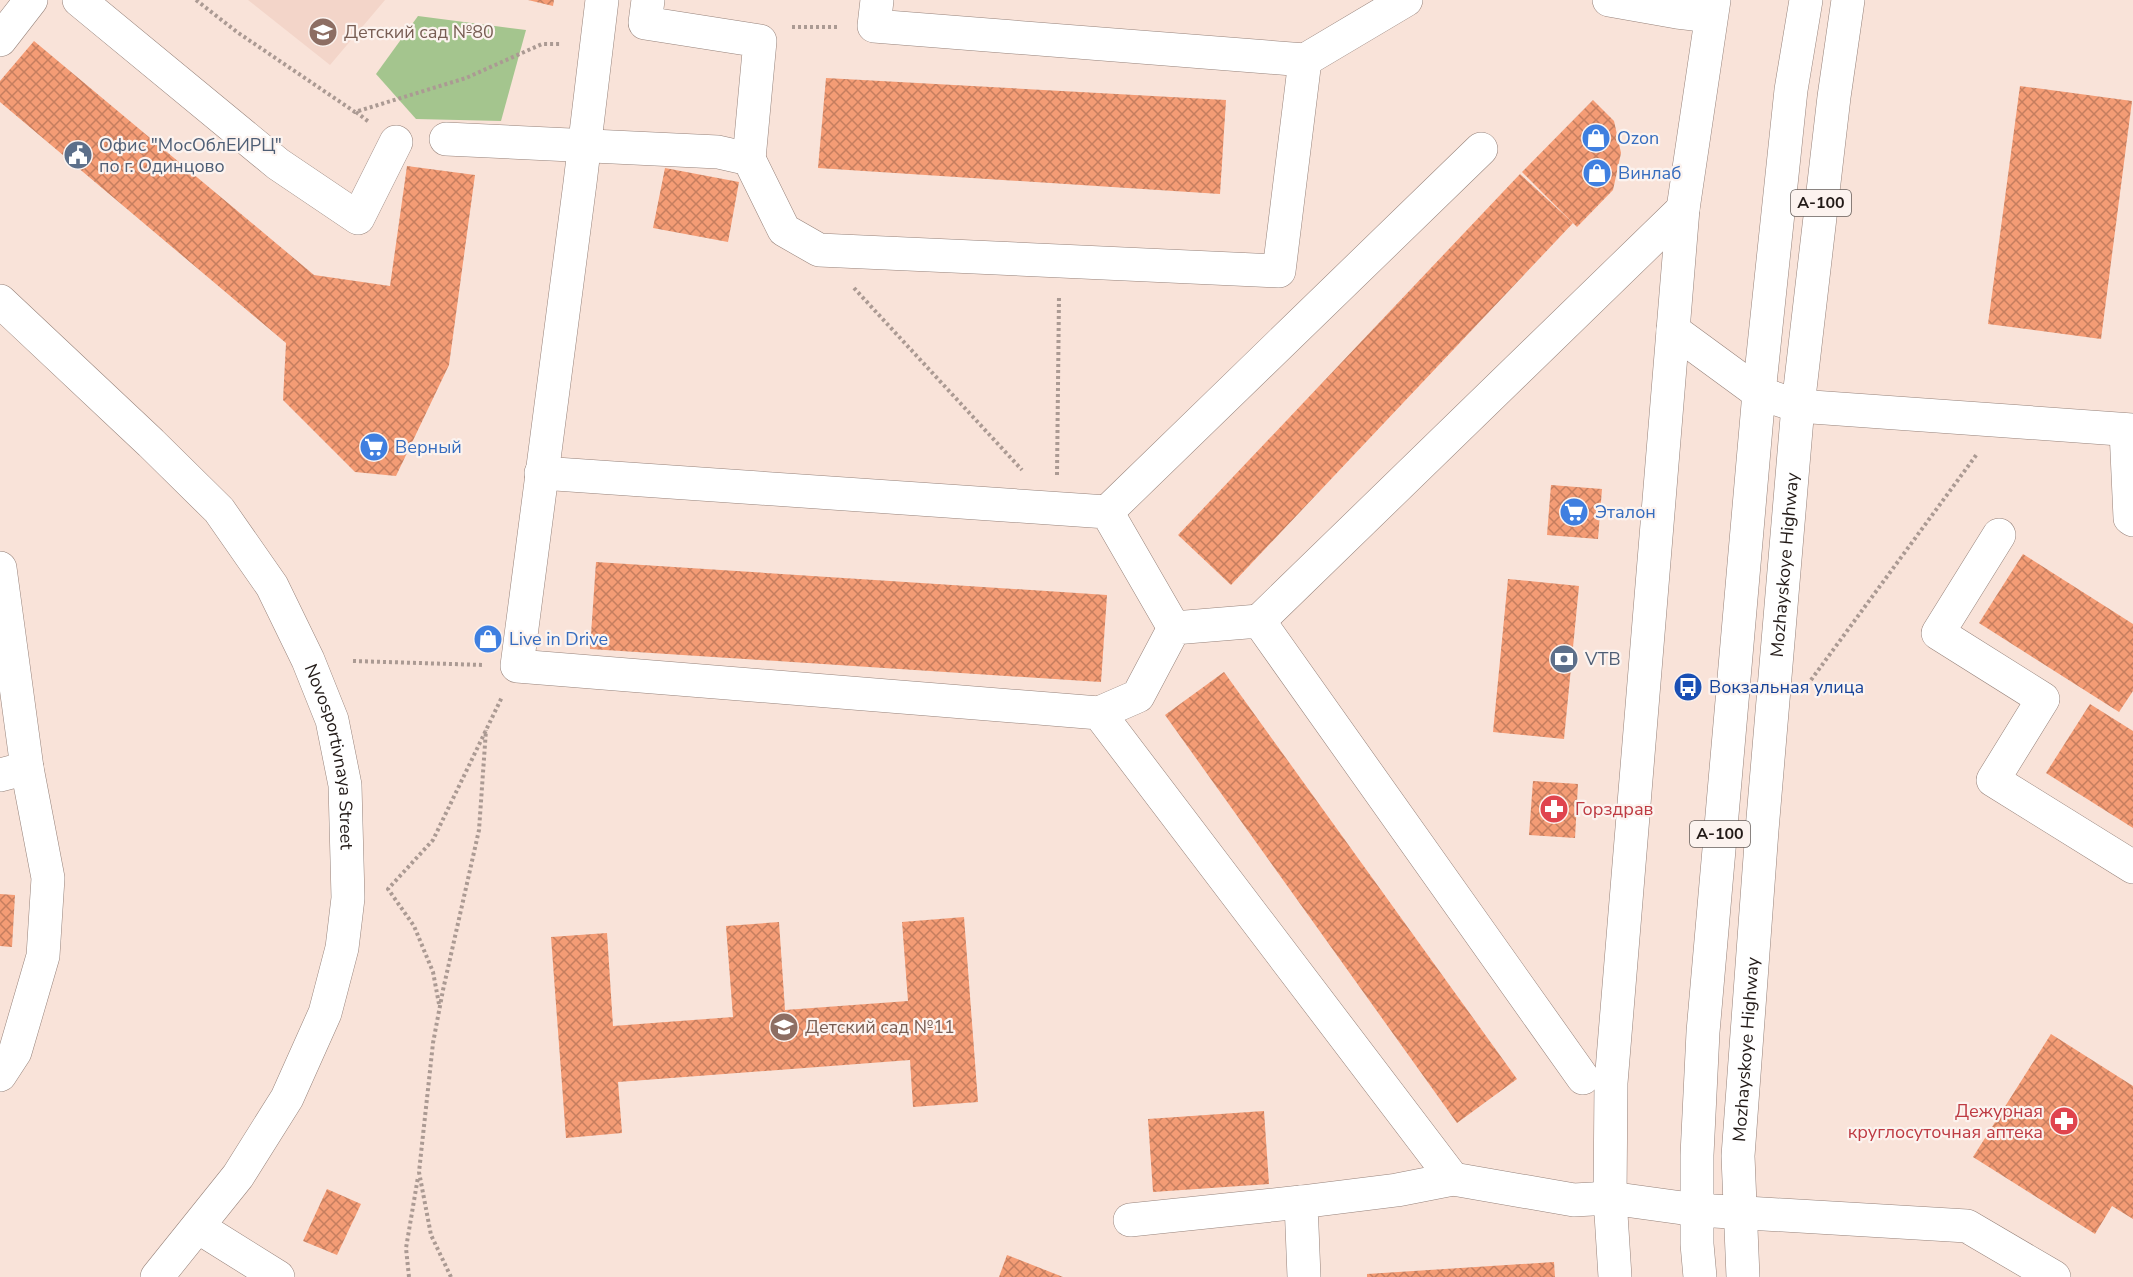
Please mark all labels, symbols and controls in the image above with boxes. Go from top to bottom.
school or university icon: Детский сад №80 [307,16,339,48]
place label: Детский сад №80 [344,20,494,44]
shop icon: Ozon [1580,122,1612,154]
place label: Ozon [1617,126,1659,150]
place label: Офис "МосОблЕИРЦ" по г. Одинцово [99,133,282,178]
public building icon: Офис "МосОблЕИРЦ" по г. Одинцово [62,139,94,171]
shop icon: Винлаб [1581,157,1613,189]
place label: Винлаб [1618,161,1681,185]
road number: А-100 [1791,190,1851,216]
supermarket icon: Верный [358,431,390,463]
place label: Верный [395,435,462,459]
street label: Mozhayskoye Highway [1765,471,1804,658]
supermarket icon: Эталон [1558,496,1590,528]
place label: Эталон [1595,500,1656,524]
shop icon: Live in Drive [472,623,504,655]
place label: Live in Drive [509,627,608,651]
bank icon: VTB [1548,643,1580,675]
place label: VTB [1584,647,1621,671]
street label: Novosportivnaya Street [299,660,359,851]
bus stop icon: Вокзальная улица [1672,671,1704,703]
place label: Вокзальная улица [1709,675,1864,699]
pharmacy icon: Горздрав [1538,793,1570,825]
place label: Горздрав [1575,797,1654,821]
road number: А-100 [1690,821,1750,847]
street label: Mozhayskoye Highway [1727,955,1765,1143]
school or university icon: Детский сад №11 [768,1011,800,1043]
place label: Детский сад №11 [805,1015,955,1039]
place label: Дежурная круглосуточная аптека [1848,1099,2043,1144]
pharmacy icon: Дежурная круглосуточная аптека [2048,1105,2080,1137]

